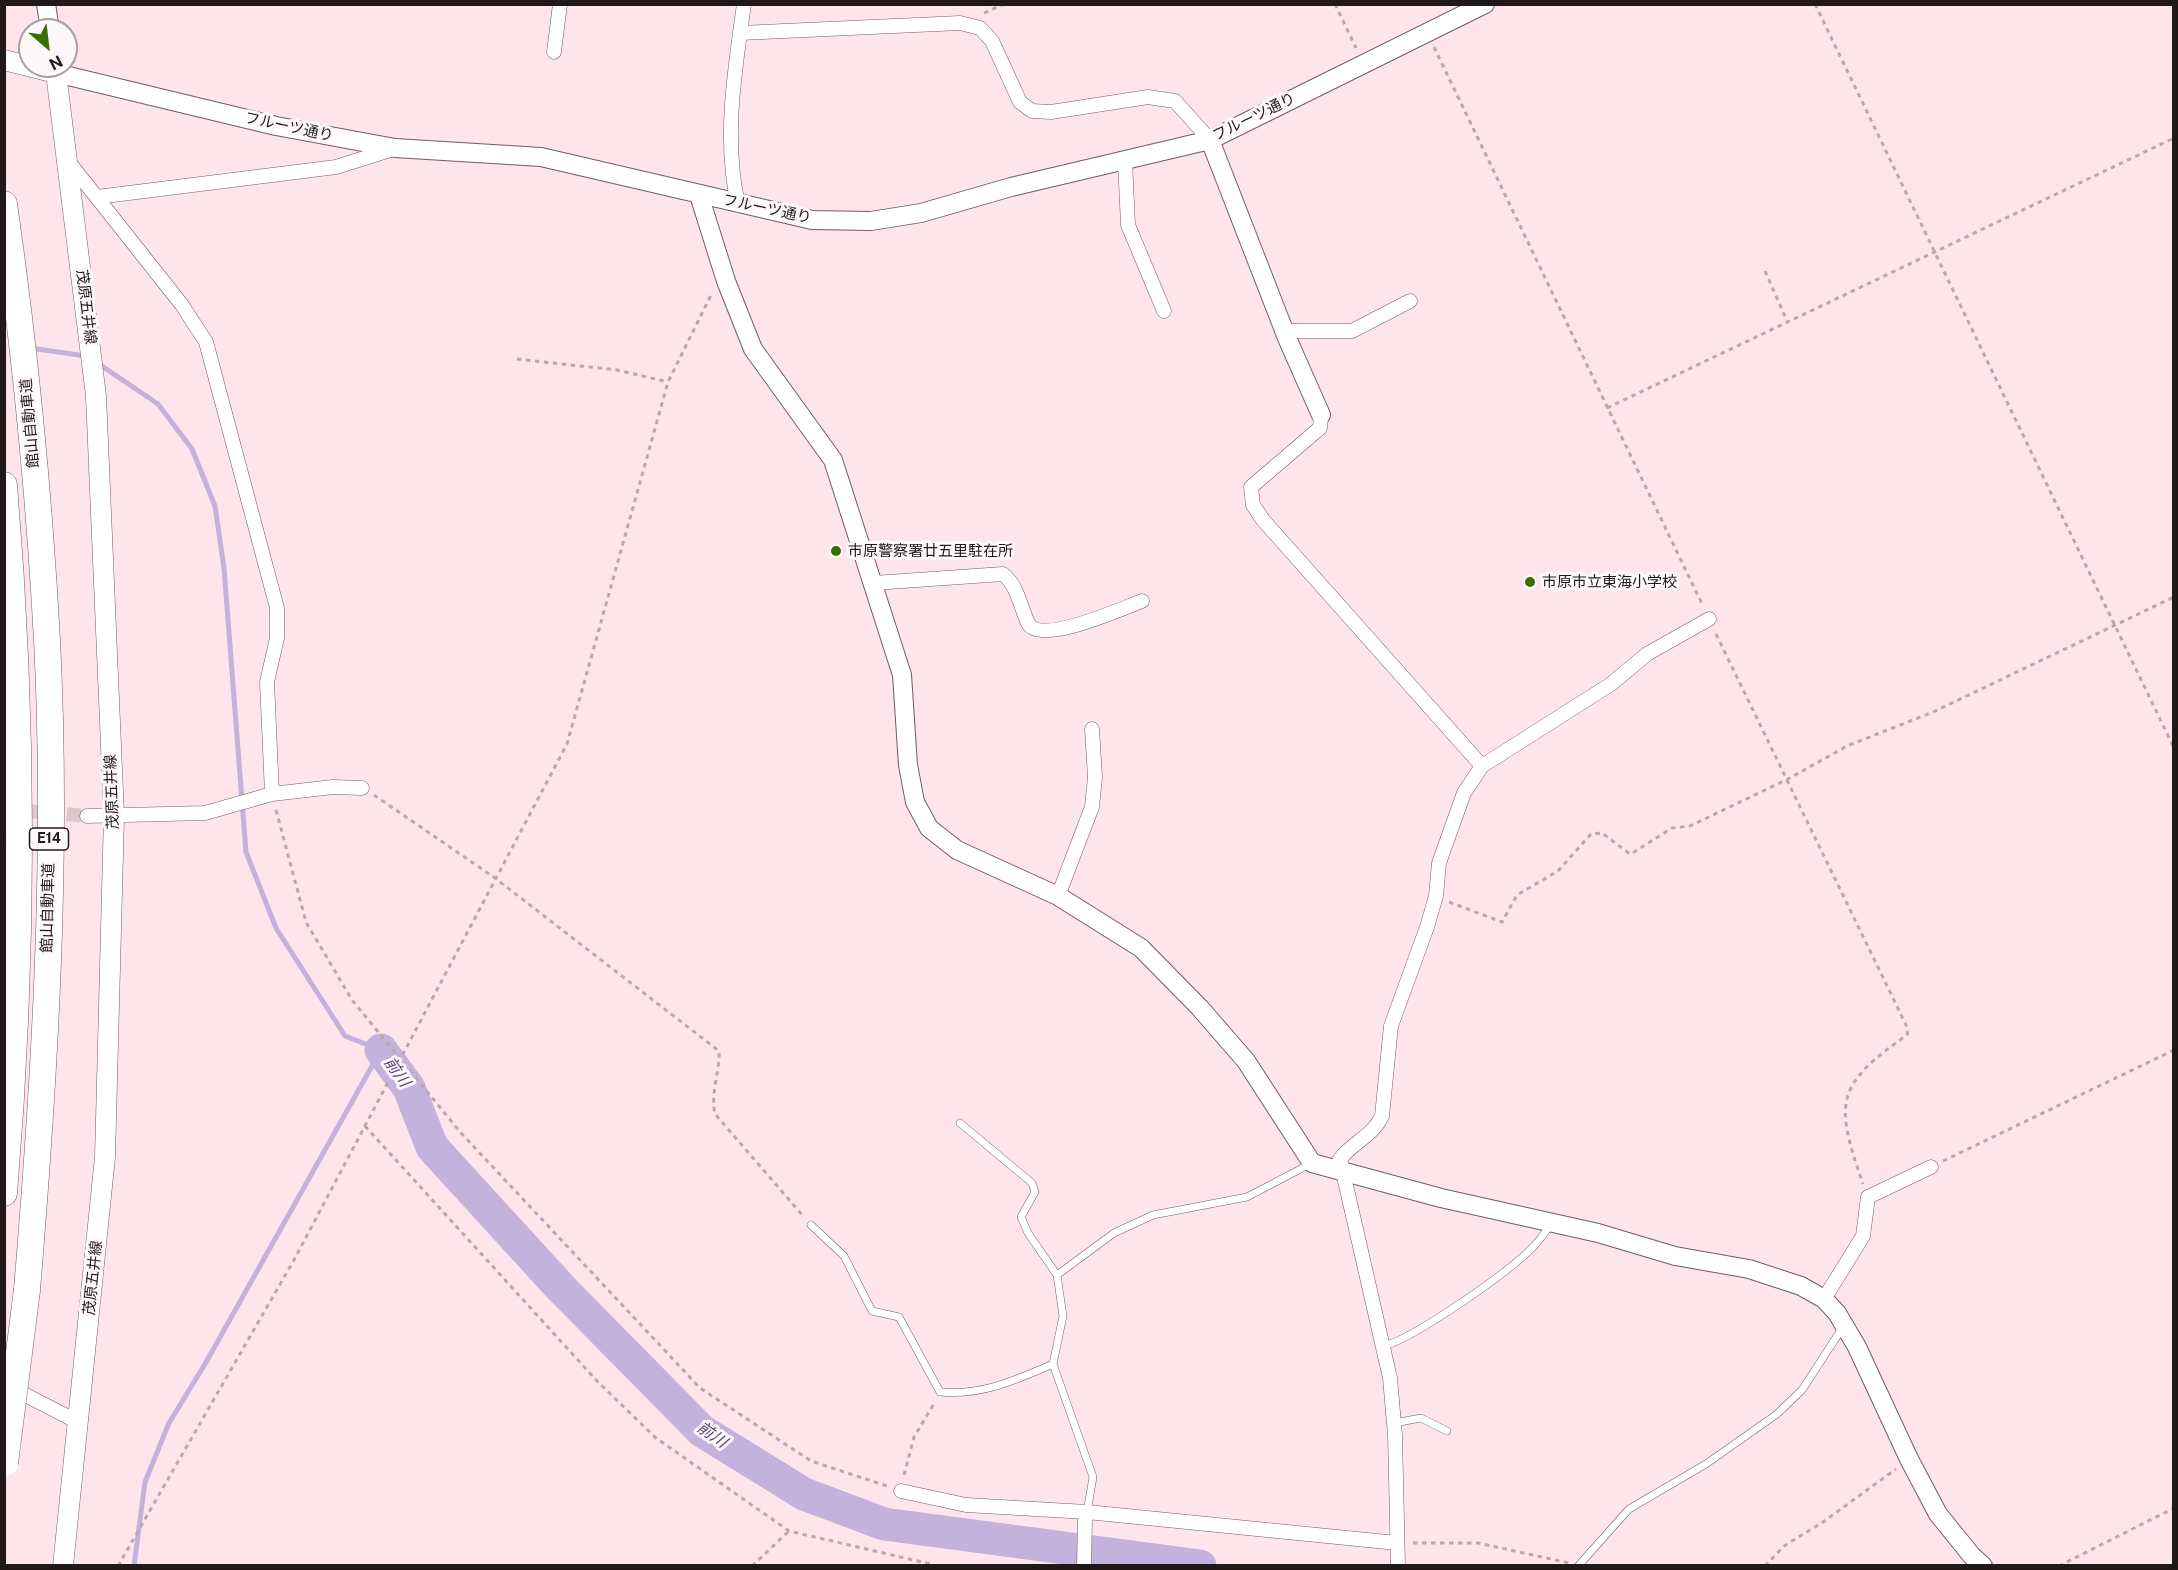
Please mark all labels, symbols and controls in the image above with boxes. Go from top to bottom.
north arrow [18,18,78,78]
text: N [46,51,66,74]
street label: フルーツ通り [1210,89,1298,145]
street label: フルーツ通り [243,109,335,145]
street label: フルーツ通り [721,191,813,227]
street label: 茂原五井線 [72,269,100,345]
street label: 館山自動車道 [17,377,43,469]
place label: 市原警察署廿五里駐在所 [848,542,1013,560]
marker: 市原警察署廿五里駐在所 [829,544,843,558]
place label: 市原市立東海小学校 [1542,573,1677,591]
marker: 市原市立東海小学校 [1523,575,1537,589]
street label: 茂原五井線 [102,754,122,830]
road number: E14 [29,828,68,850]
street label: 館山自動車道 [38,863,58,953]
water label: 前川 [380,1053,414,1091]
street label: 茂原五井線 [80,1240,106,1316]
water label: 前川 [693,1418,731,1452]

